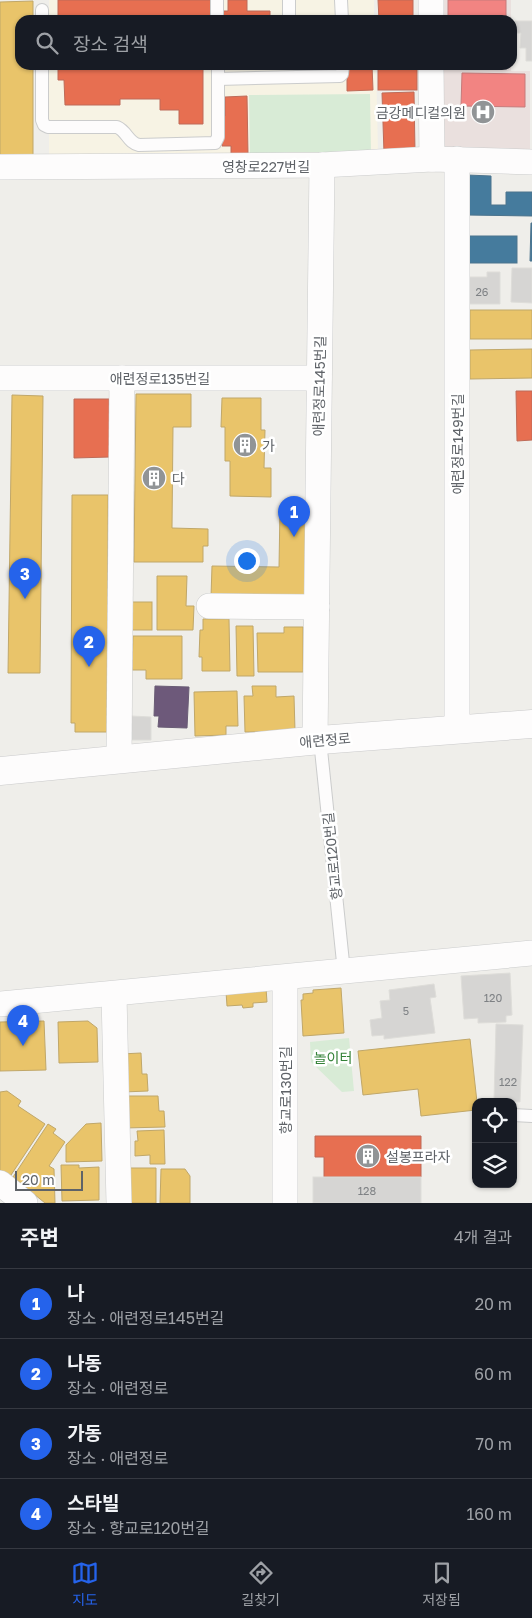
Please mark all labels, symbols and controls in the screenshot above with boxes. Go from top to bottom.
search box [15,15,517,70]
icon: search [33,29,61,57]
text: 장소 검색 [73,32,148,55]
hospital icon: 금강메디컬의원 [470,99,496,125]
place label: 금강메디컬의원 [376,104,466,121]
street label: 영창로227번길 [222,158,310,175]
house number: 26 [475,285,489,298]
street label: 애련정로145번길 [310,335,328,437]
street label: 애련정로135번길 [110,370,210,387]
street label: 애련정로149번길 [449,393,466,495]
building icon: 가 [232,432,258,458]
place label: 가 [262,437,275,454]
building icon: 다 [141,465,167,491]
place label: 다 [172,470,185,487]
pin: 1 [278,496,310,537]
your location [234,548,260,574]
pin: 3 [9,558,41,599]
pin: 2 [73,626,105,667]
street label: 애련정로 [299,729,352,751]
street label: 향교로120번길 [319,811,345,901]
house number: 120 [484,991,502,1004]
house number: 5 [403,1004,409,1017]
pin: 4 [7,1005,39,1046]
street label: 향교로130번길 [277,1046,294,1134]
park label: 놀이터 [314,1049,352,1066]
house number: 122 [499,1075,517,1088]
map controls [472,1098,517,1188]
button: locate [472,1098,517,1143]
building icon: 설봉프라자 [355,1143,381,1169]
button: layers [472,1143,517,1188]
place label: 설봉프라자 [386,1148,451,1165]
scale bar [15,1168,82,1191]
text: 20 m [22,1171,55,1188]
house number: 128 [358,1184,376,1197]
text: 주변 [20,1224,59,1250]
text: 4개 결과 [454,1227,512,1247]
text: 나 [67,1281,84,1304]
text: 1 [32,1294,40,1314]
text: 20 m [475,1294,512,1314]
text: 장소 · 애련정로145번길 [67,1308,224,1328]
text: 나동 [67,1351,102,1374]
text: 2 [31,1364,41,1384]
text: 60 m [474,1364,512,1384]
text: 장소 · 애련정로 [67,1378,168,1398]
text: 가동 [67,1421,102,1444]
text: 3 [31,1434,41,1454]
text: 70 m [475,1434,512,1454]
text: 장소 · 애련정로 [67,1448,168,1468]
text: 스타빌 [67,1491,119,1514]
text: 4 [31,1504,41,1524]
text: 160 m [466,1504,512,1524]
text: 장소 · 향교로120번길 [67,1518,210,1538]
tab: 지도 [71,1559,99,1609]
tab: 길찾기 [241,1559,280,1609]
tab: 저장됨 [422,1559,461,1609]

